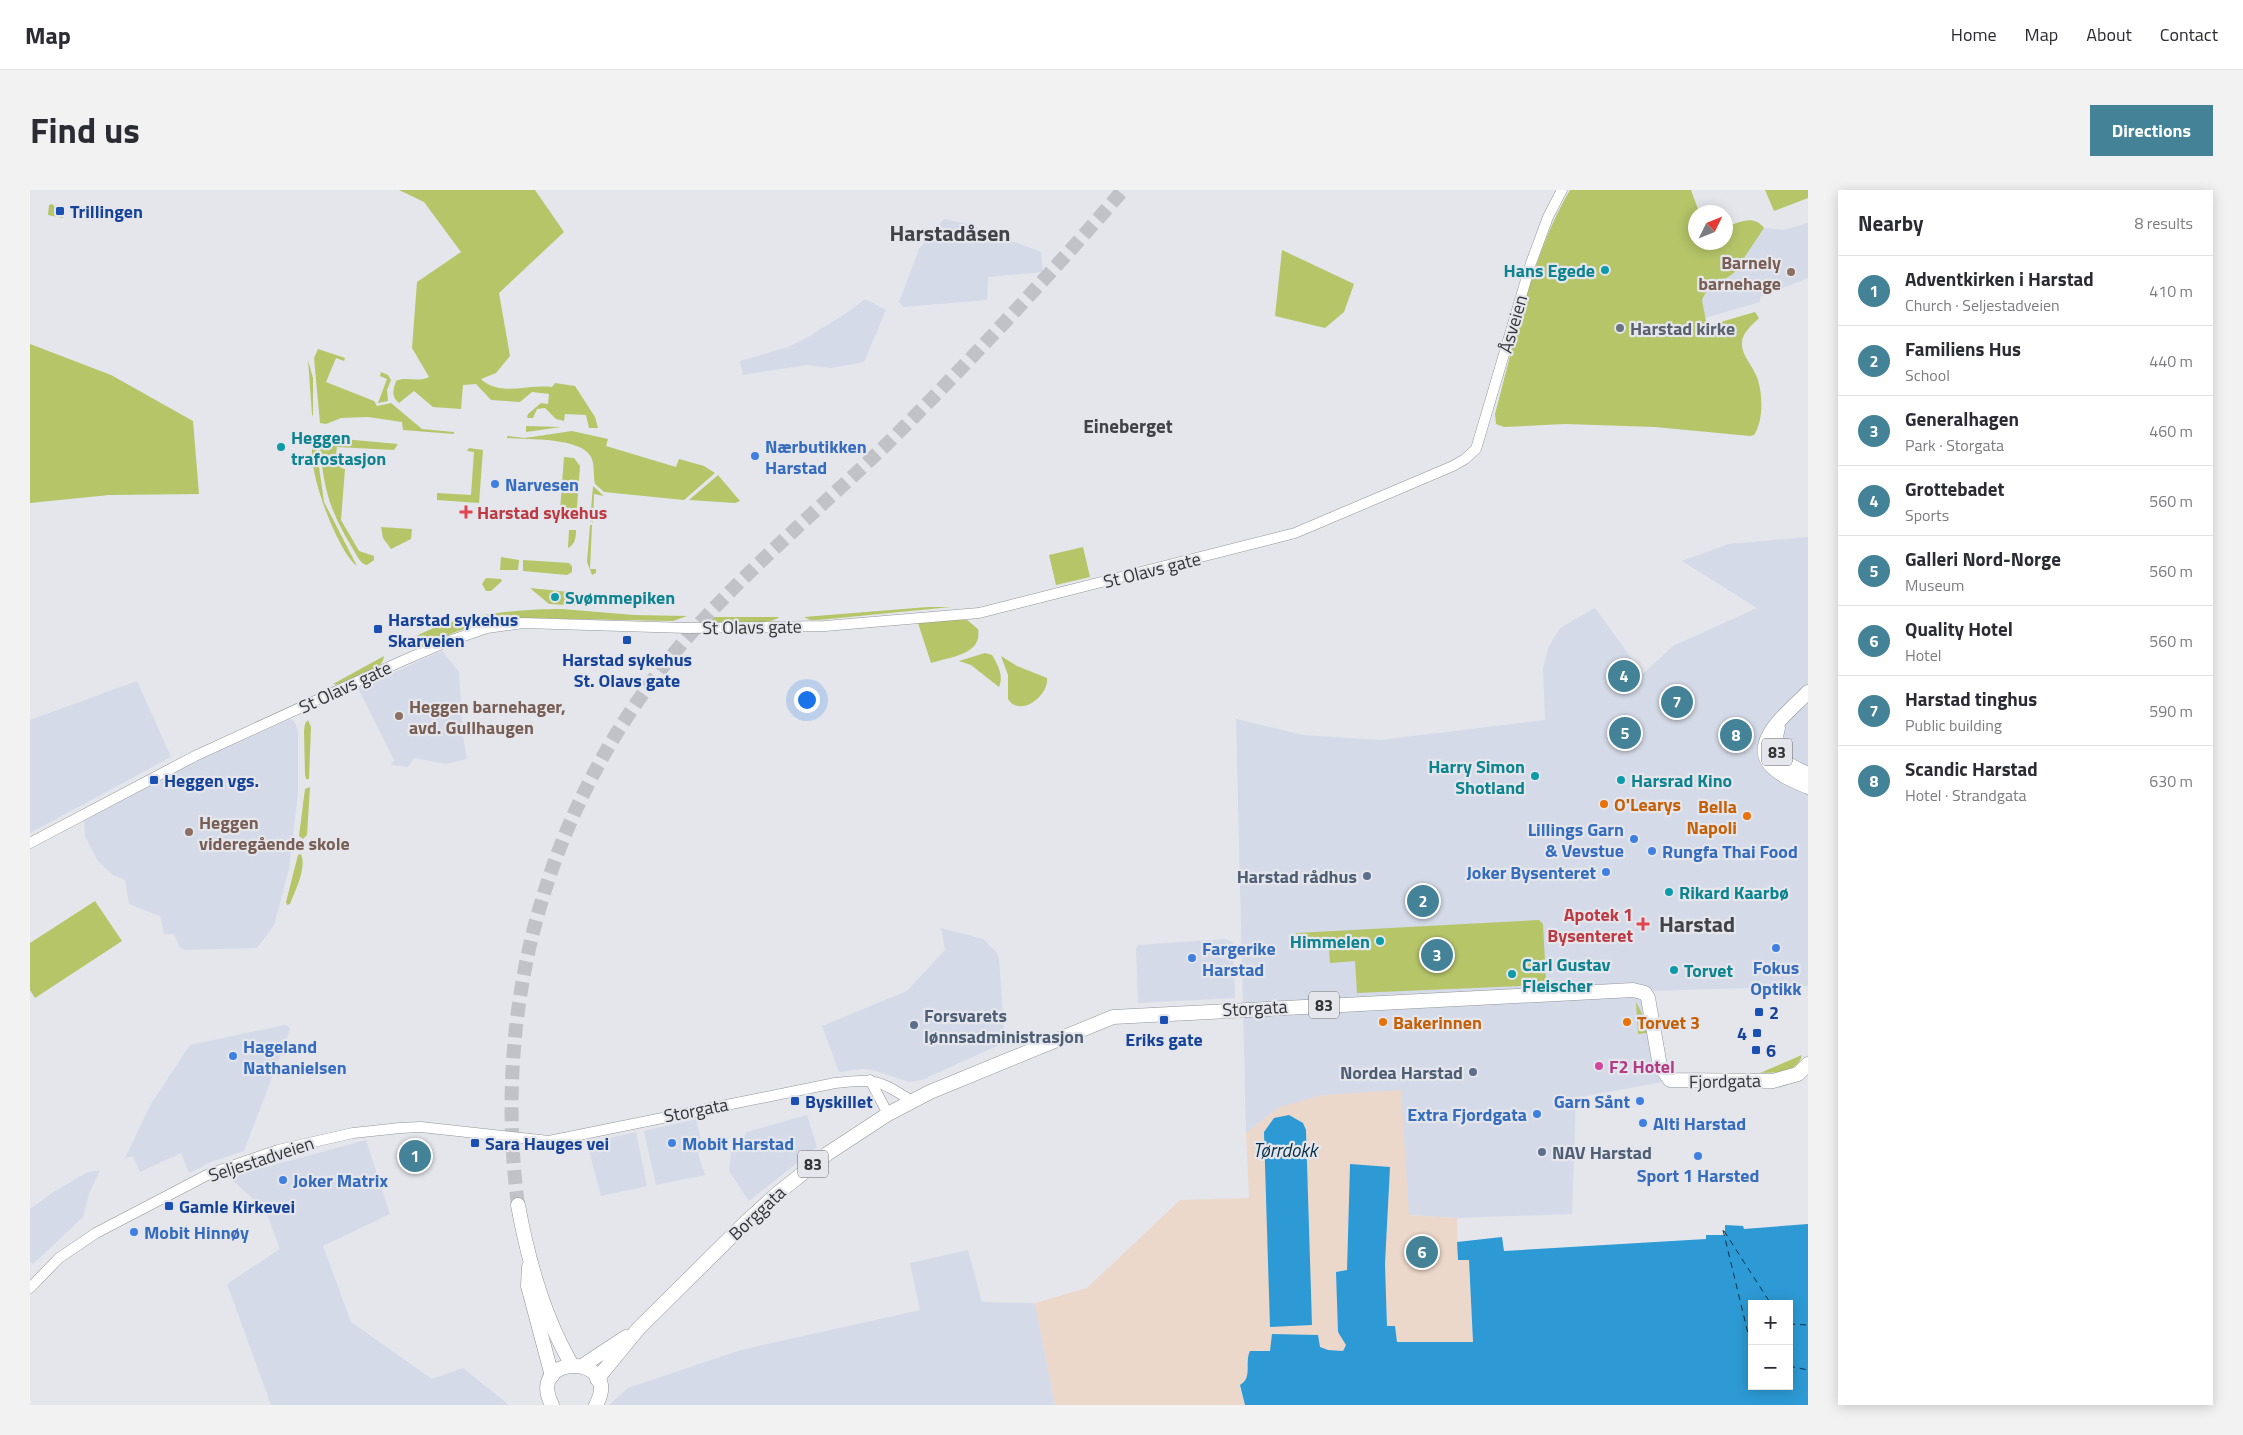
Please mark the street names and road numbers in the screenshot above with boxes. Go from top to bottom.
street label: Åsveien [1492,292,1534,356]
street label: St Olavs gate [1101,545,1203,595]
street label: St Olavs gate [702,613,802,641]
street label: St Olavs gate [294,654,396,720]
road number: 83 [1762,738,1792,766]
road number: 83 [1309,992,1339,1018]
street label: Storgata [1222,993,1288,1023]
street label: Fjordgata [1689,1067,1761,1095]
street label: Storgata [661,1091,731,1129]
street label: Seljestadveien [205,1129,317,1189]
road number: 83 [798,1151,828,1178]
street label: Borggata [722,1179,792,1247]

